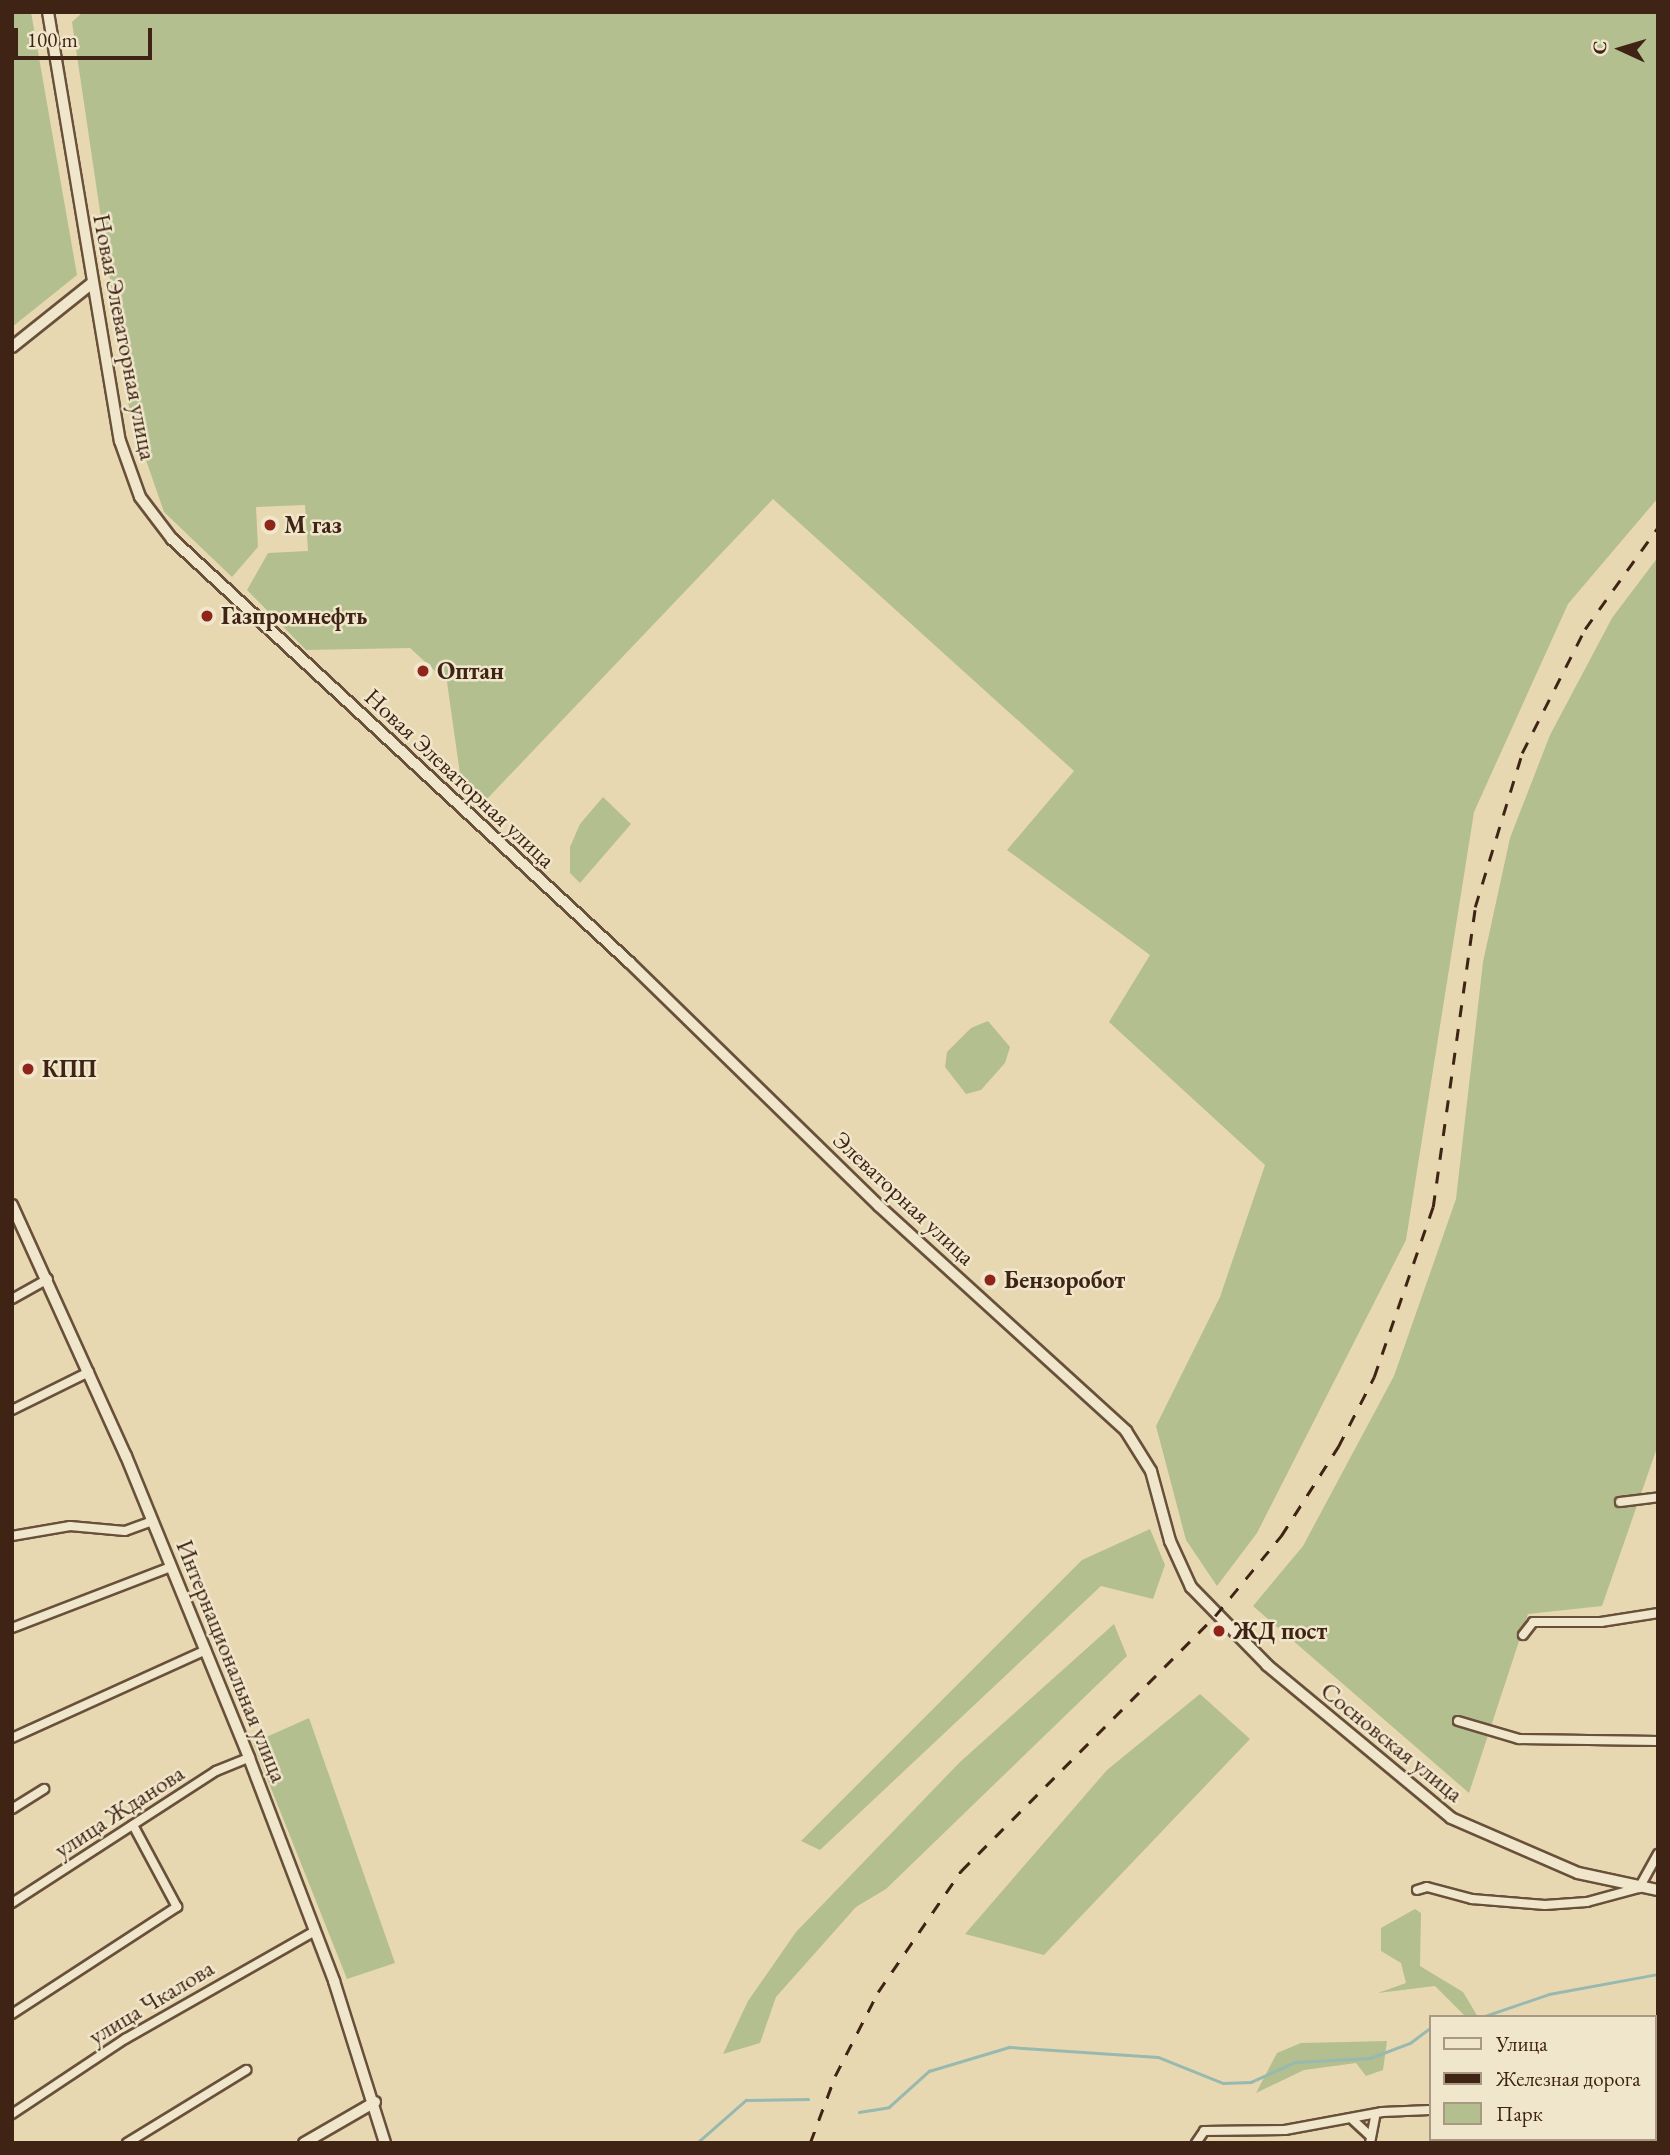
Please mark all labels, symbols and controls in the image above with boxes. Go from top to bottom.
scale bar [18,14,156,58]
north arrow [1586,14,1656,84]
text: 100 m [27,26,78,53]
text: С [1587,40,1612,55]
street label: Новая Элеваторная улица [87,211,163,463]
place label: М газ [284,511,342,539]
marker: М газ [262,517,278,533]
place label: Газпромнефть [221,602,367,630]
marker: Газпромнефть [199,608,215,624]
place label: Оптан [437,657,504,685]
marker: Оптан [415,663,431,679]
street label: Новая Элеваторная улица [359,682,561,874]
place label: КПП [42,1055,97,1083]
marker: КПП [20,1061,36,1077]
street label: Элеваторная улица [827,1125,981,1271]
place label: Бензоробот [1004,1266,1125,1294]
marker: Бензоробот [982,1272,998,1288]
street label: Интернациональная улица [170,1536,294,1786]
place label: ЖД пост [1233,1617,1327,1645]
marker: ЖД пост [1211,1623,1227,1639]
street label: Сосновская улица [1315,1676,1469,1808]
street label: улица Жданова [49,1758,189,1864]
street label: улица Чкалова [83,1953,219,2051]
legend [1428,2015,1656,2141]
text: Улица [1496,2030,1548,2057]
text: Железная дорога [1496,2065,1641,2092]
text: Парк [1496,2100,1543,2127]

